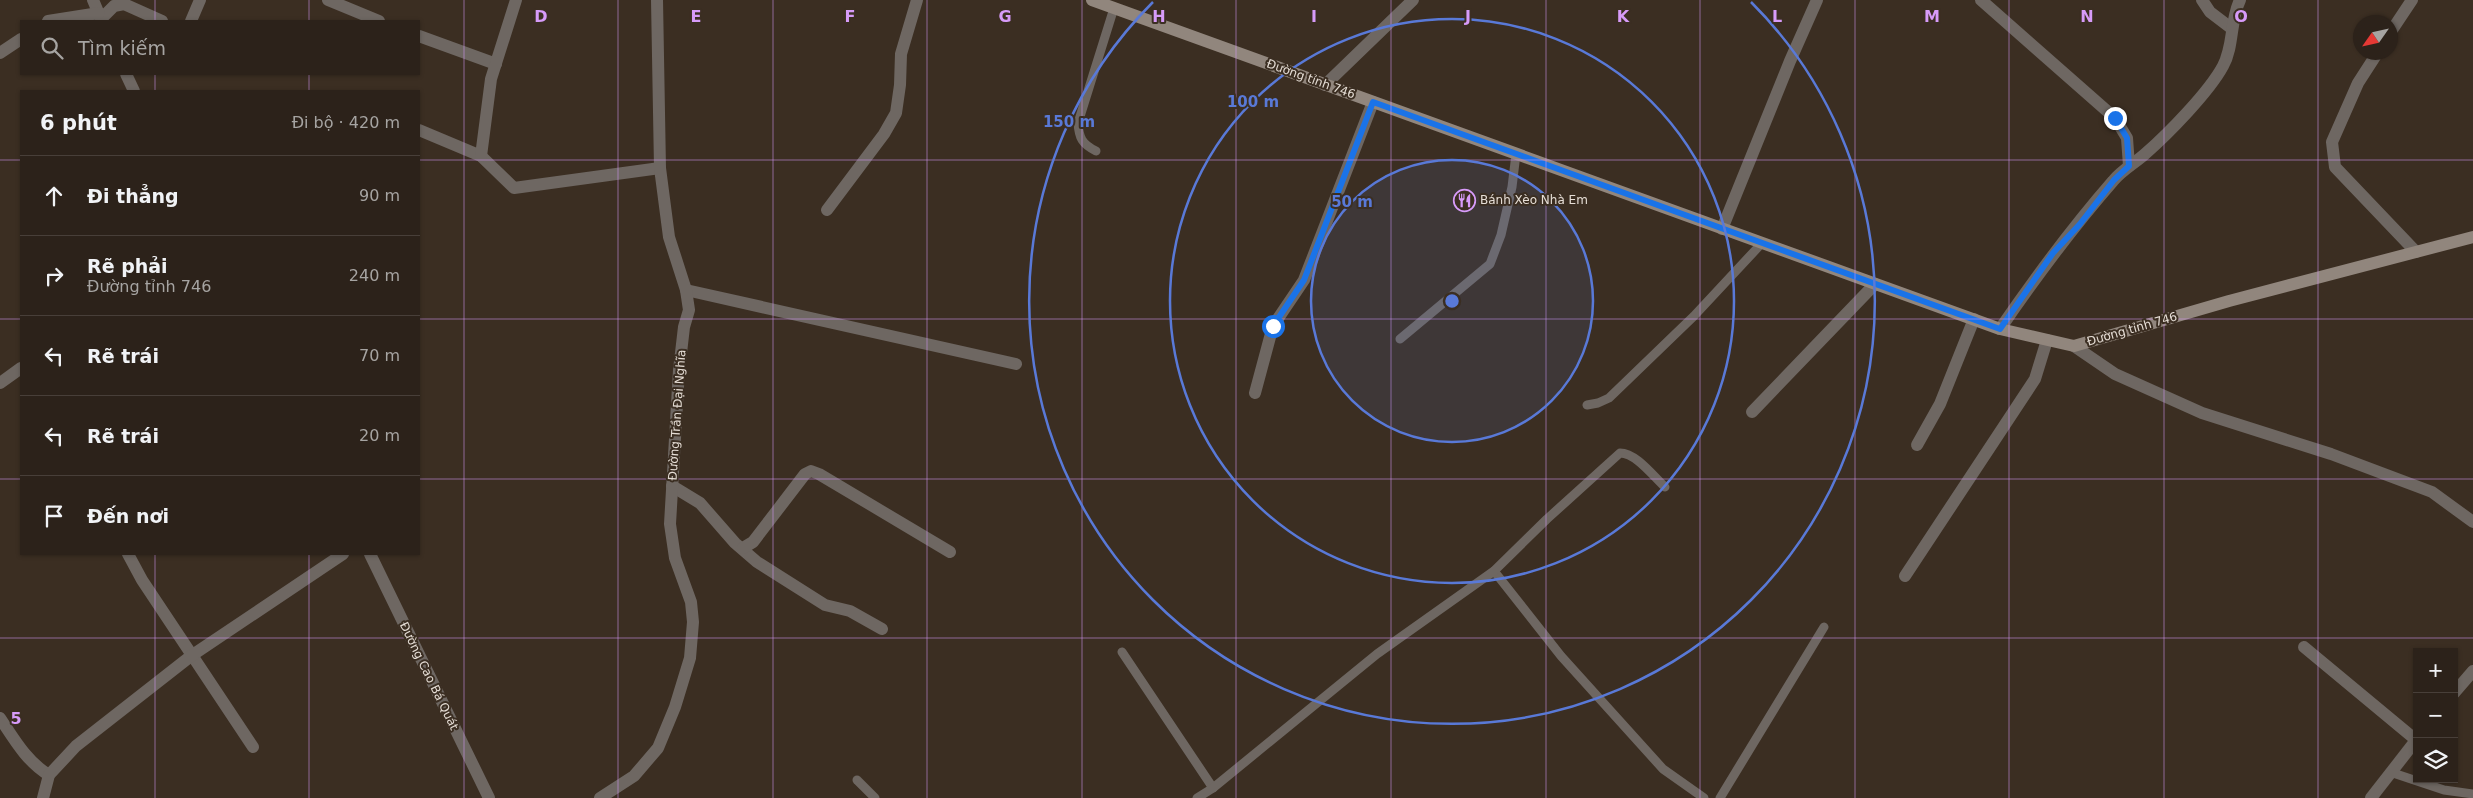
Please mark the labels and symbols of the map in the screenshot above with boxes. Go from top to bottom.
text: D [534,7,548,26]
text: E [691,7,701,26]
text: F [845,7,855,26]
text: G [998,7,1012,26]
text: H [1152,7,1166,26]
text: I [1311,7,1317,26]
text: J [1464,7,1471,26]
text: K [1617,7,1630,26]
text: L [1772,7,1782,26]
text: M [1924,7,1940,26]
text: N [2080,7,2094,26]
text: O [2234,7,2248,26]
north arrow [2353,15,2398,60]
street label: Đường tỉnh 746 [1265,56,1357,102]
text: 100 m [1227,93,1279,111]
route end [2104,107,2127,130]
text: 150 m [1043,113,1095,131]
restaurant icon: Bánh Xèo Nhà Em [1452,188,1476,212]
text: 50 m [1331,193,1373,211]
place label: Bánh Xèo Nhà Em [1480,193,1588,207]
centre of rings [1443,292,1461,310]
street label: Đường tỉnh 746 [2085,309,2179,349]
route start [1262,315,1285,338]
street label: Đường Trần Đại Nghĩa [665,349,689,481]
street label: Đường Cao Bá Quát [397,620,461,733]
text: 5 [10,709,22,728]

